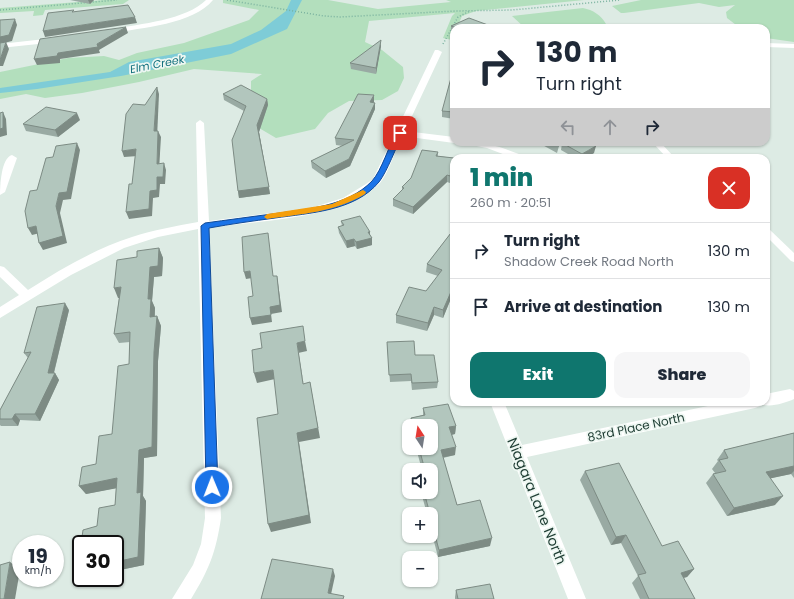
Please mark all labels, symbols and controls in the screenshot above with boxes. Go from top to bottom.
text: 130 m [536,33,617,72]
icon: right [470,40,522,92]
water label: Elm Creek [129,51,187,77]
text: Turn right [536,71,622,96]
pin [383,116,417,150]
icon: left [557,116,579,138]
icon: ahead [599,116,621,138]
icon: right [641,116,663,138]
icon: arrive [389,122,411,144]
text: 1 min [470,161,533,194]
button: close [708,167,750,209]
text: 260 m · 20:51 [470,193,551,212]
text: Turn right [504,230,580,251]
icon: right [470,240,492,262]
text: 130 m [707,240,750,261]
text: Shadow Creek Road North [504,252,674,271]
icon: arrive [470,296,492,318]
text: Arrive at destination [504,296,662,317]
text: 130 m [707,296,750,317]
button: Exit [470,352,606,398]
button: Share [614,352,750,398]
street label: 83rd Place North [586,408,686,446]
north arrow [402,419,438,455]
map controls [402,419,438,587]
street label: Niagara Lane North [502,435,572,567]
button: sound [402,463,438,499]
position arrow [191,466,233,508]
button: + [402,507,438,543]
speed limit sign: 30 [72,535,124,587]
text: 19 [28,542,48,570]
button: − [402,551,438,587]
text: km/h [25,563,51,578]

